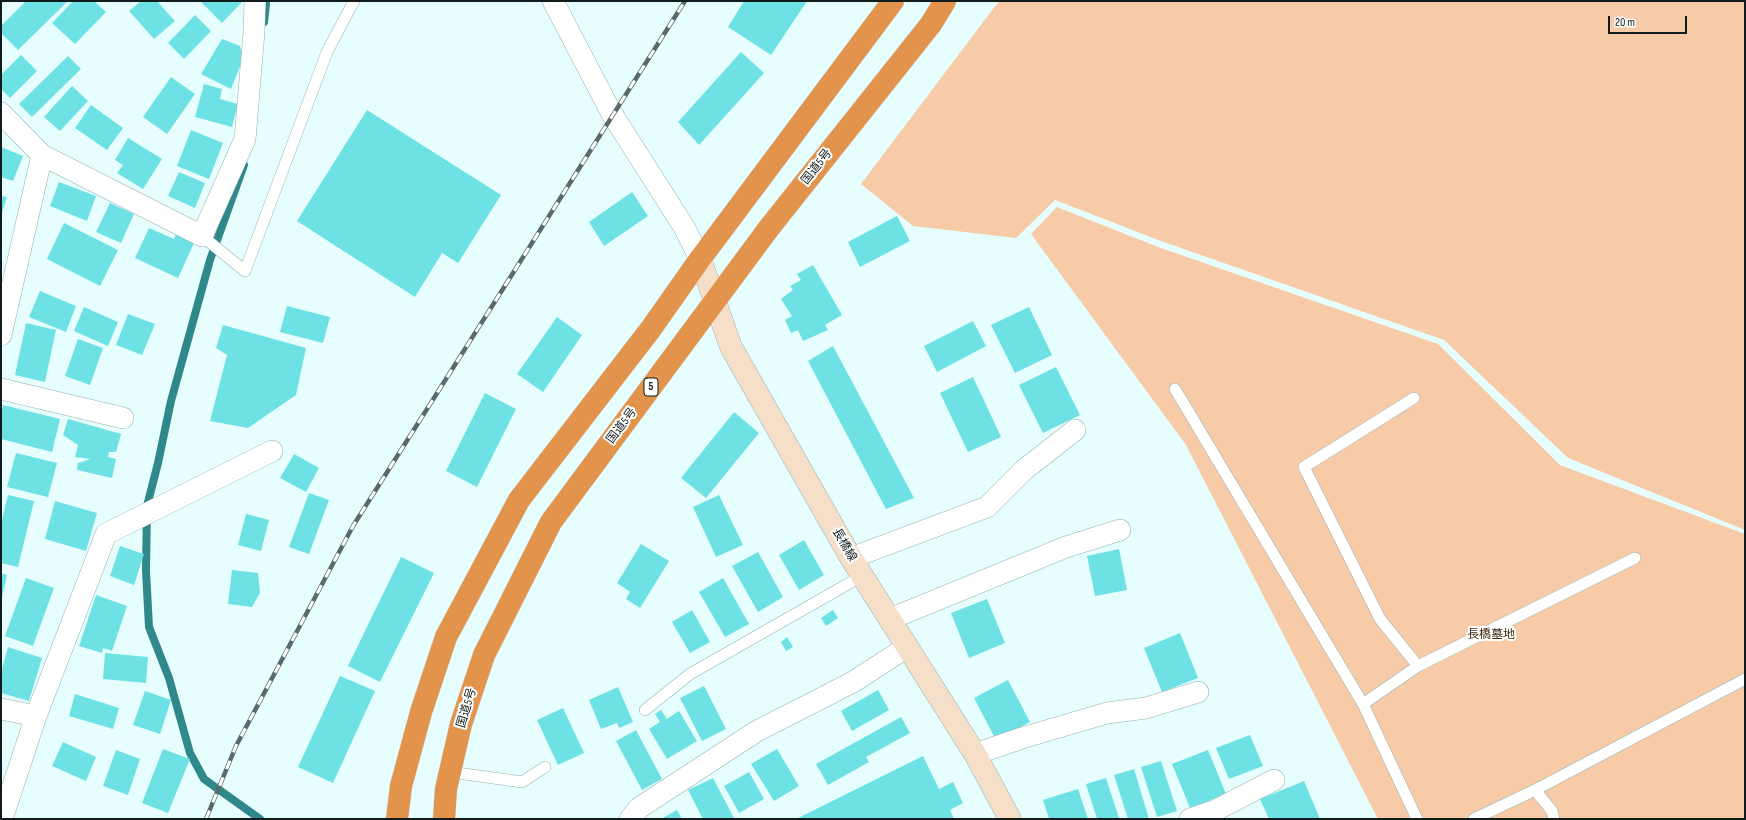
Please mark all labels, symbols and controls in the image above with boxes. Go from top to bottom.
scale bar [1610,8,1689,34]
text: 20 m [1615,15,1635,30]
street label: 国道5号 [799,146,835,188]
road number: 5 [644,378,658,396]
street label: 国道5号 [604,405,640,447]
street label: 長橋線 [829,526,859,564]
park label: 長橋墓地 [1467,628,1515,642]
street label: 国道5号 [454,686,480,730]

